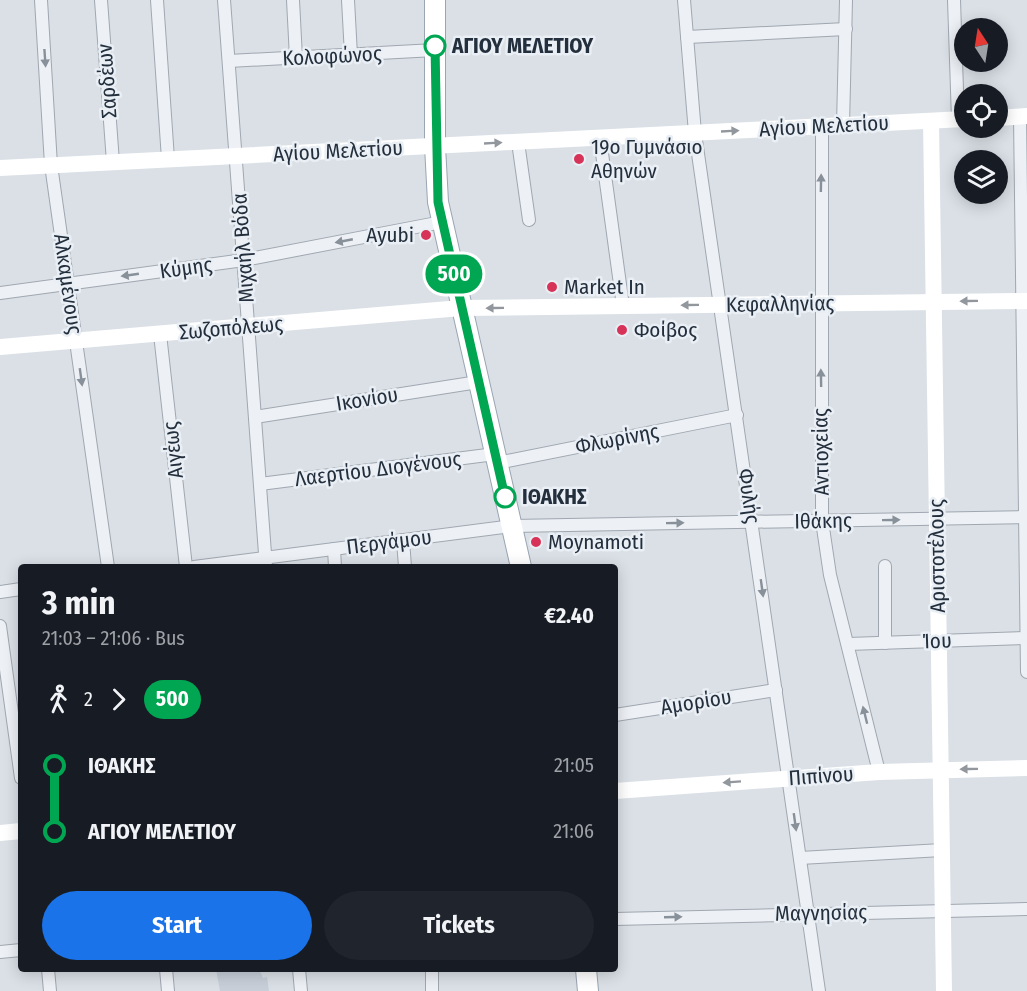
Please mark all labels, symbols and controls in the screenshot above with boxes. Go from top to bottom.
north arrow [954,18,1008,72]
map controls [954,18,1008,204]
place label: ΑΓΙΟΥ ΜΕΛΕΤΙΟΥ [451,33,594,59]
marker: ΑΓΙΟΥ ΜΕΛΕΤΙΟΥ [424,35,446,57]
street label: Κολοφώνος [282,40,382,72]
street label: Σαρδέων [91,43,123,119]
one-way arrow [40,49,50,68]
button: locate [954,84,1008,138]
street label: Αγίου Μελετίου [758,110,890,142]
one-way arrow [720,127,739,136]
place label: 19o Γυμνάσιο Αθηνών [591,134,703,184]
street label: Αγίου Μελετίου [272,135,404,167]
one-way arrow [484,138,503,148]
button: layers [954,150,1008,204]
marker: 19o Γυμνάσιο Αθηνών [572,152,586,166]
one-way arrow [817,173,826,192]
street label: Μιχαήλ Βόδα [226,192,260,304]
place label: Ayubi [366,222,414,248]
marker: Ayubi [419,228,433,242]
street label: Αλκαμένους [48,232,88,336]
one-way arrow [334,237,353,246]
street label: Κύμης [158,251,214,285]
line badge: 500 [420,254,488,294]
text: 500 [437,261,471,287]
one-way arrow [121,271,140,280]
place label: Market In [564,274,645,300]
marker: Market In [545,280,559,294]
street label: Κεφαλληνίας [726,290,835,318]
one-way arrow [959,297,978,306]
one-way arrow [680,300,699,310]
one-way arrow [485,303,504,313]
street label: Σωζοπόλεως [178,310,284,345]
place label: Φοίβος [634,317,697,343]
marker: Φοίβος [615,323,629,337]
one-way arrow [76,368,85,387]
one-way arrow [816,368,826,387]
street label: Ικονίου [334,381,400,417]
street label: Αντιοχείας [807,408,835,496]
street label: Φλωρίνης [573,418,661,460]
street label: Αιγέως [157,420,189,480]
street label: Λαερτίου Διογένους [293,446,463,492]
street label: Φυλής [732,467,766,525]
place label: ΙΘΑΚΗΣ [522,484,587,510]
marker: ΙΘΑΚΗΣ [494,486,516,508]
street label: Αριστοτέλους [923,499,951,613]
street label: Ιθάκης [794,507,852,534]
one-way arrow [882,515,901,525]
one-way arrow [666,518,685,528]
street label: Περγάμου [345,524,433,560]
place label: Moynamoti [548,529,644,555]
marker: Moynamoti [529,535,543,549]
one-way arrow [757,578,767,597]
text: 3 min [42,583,116,623]
text: €2.40 [544,602,594,629]
text: 21:03 – 21:06 · Bus [42,626,185,650]
street label: Ίου [922,627,952,655]
icon: walk [42,683,75,716]
icon: forward [102,683,135,716]
street label: Αμορίου [659,684,733,720]
text: 500 [156,686,189,712]
text: 2 [84,687,93,711]
one-way arrow [860,706,870,724]
text: ΙΘΑΚΗΣ [88,752,156,779]
text: 21:05 [554,753,594,777]
street label: Πιπίνου [788,761,854,791]
one-way arrow [959,764,978,773]
one-way arrow [722,778,741,787]
one-way arrow [791,813,800,832]
text: ΑΓΙΟΥ ΜΕΛΕΤΙΟΥ [88,818,236,845]
text: 21:06 [553,819,594,843]
button: Start [42,891,312,960]
button: Tickets [324,891,594,960]
street label: Μαγνησίας [775,899,867,927]
one-way arrow [664,913,683,922]

